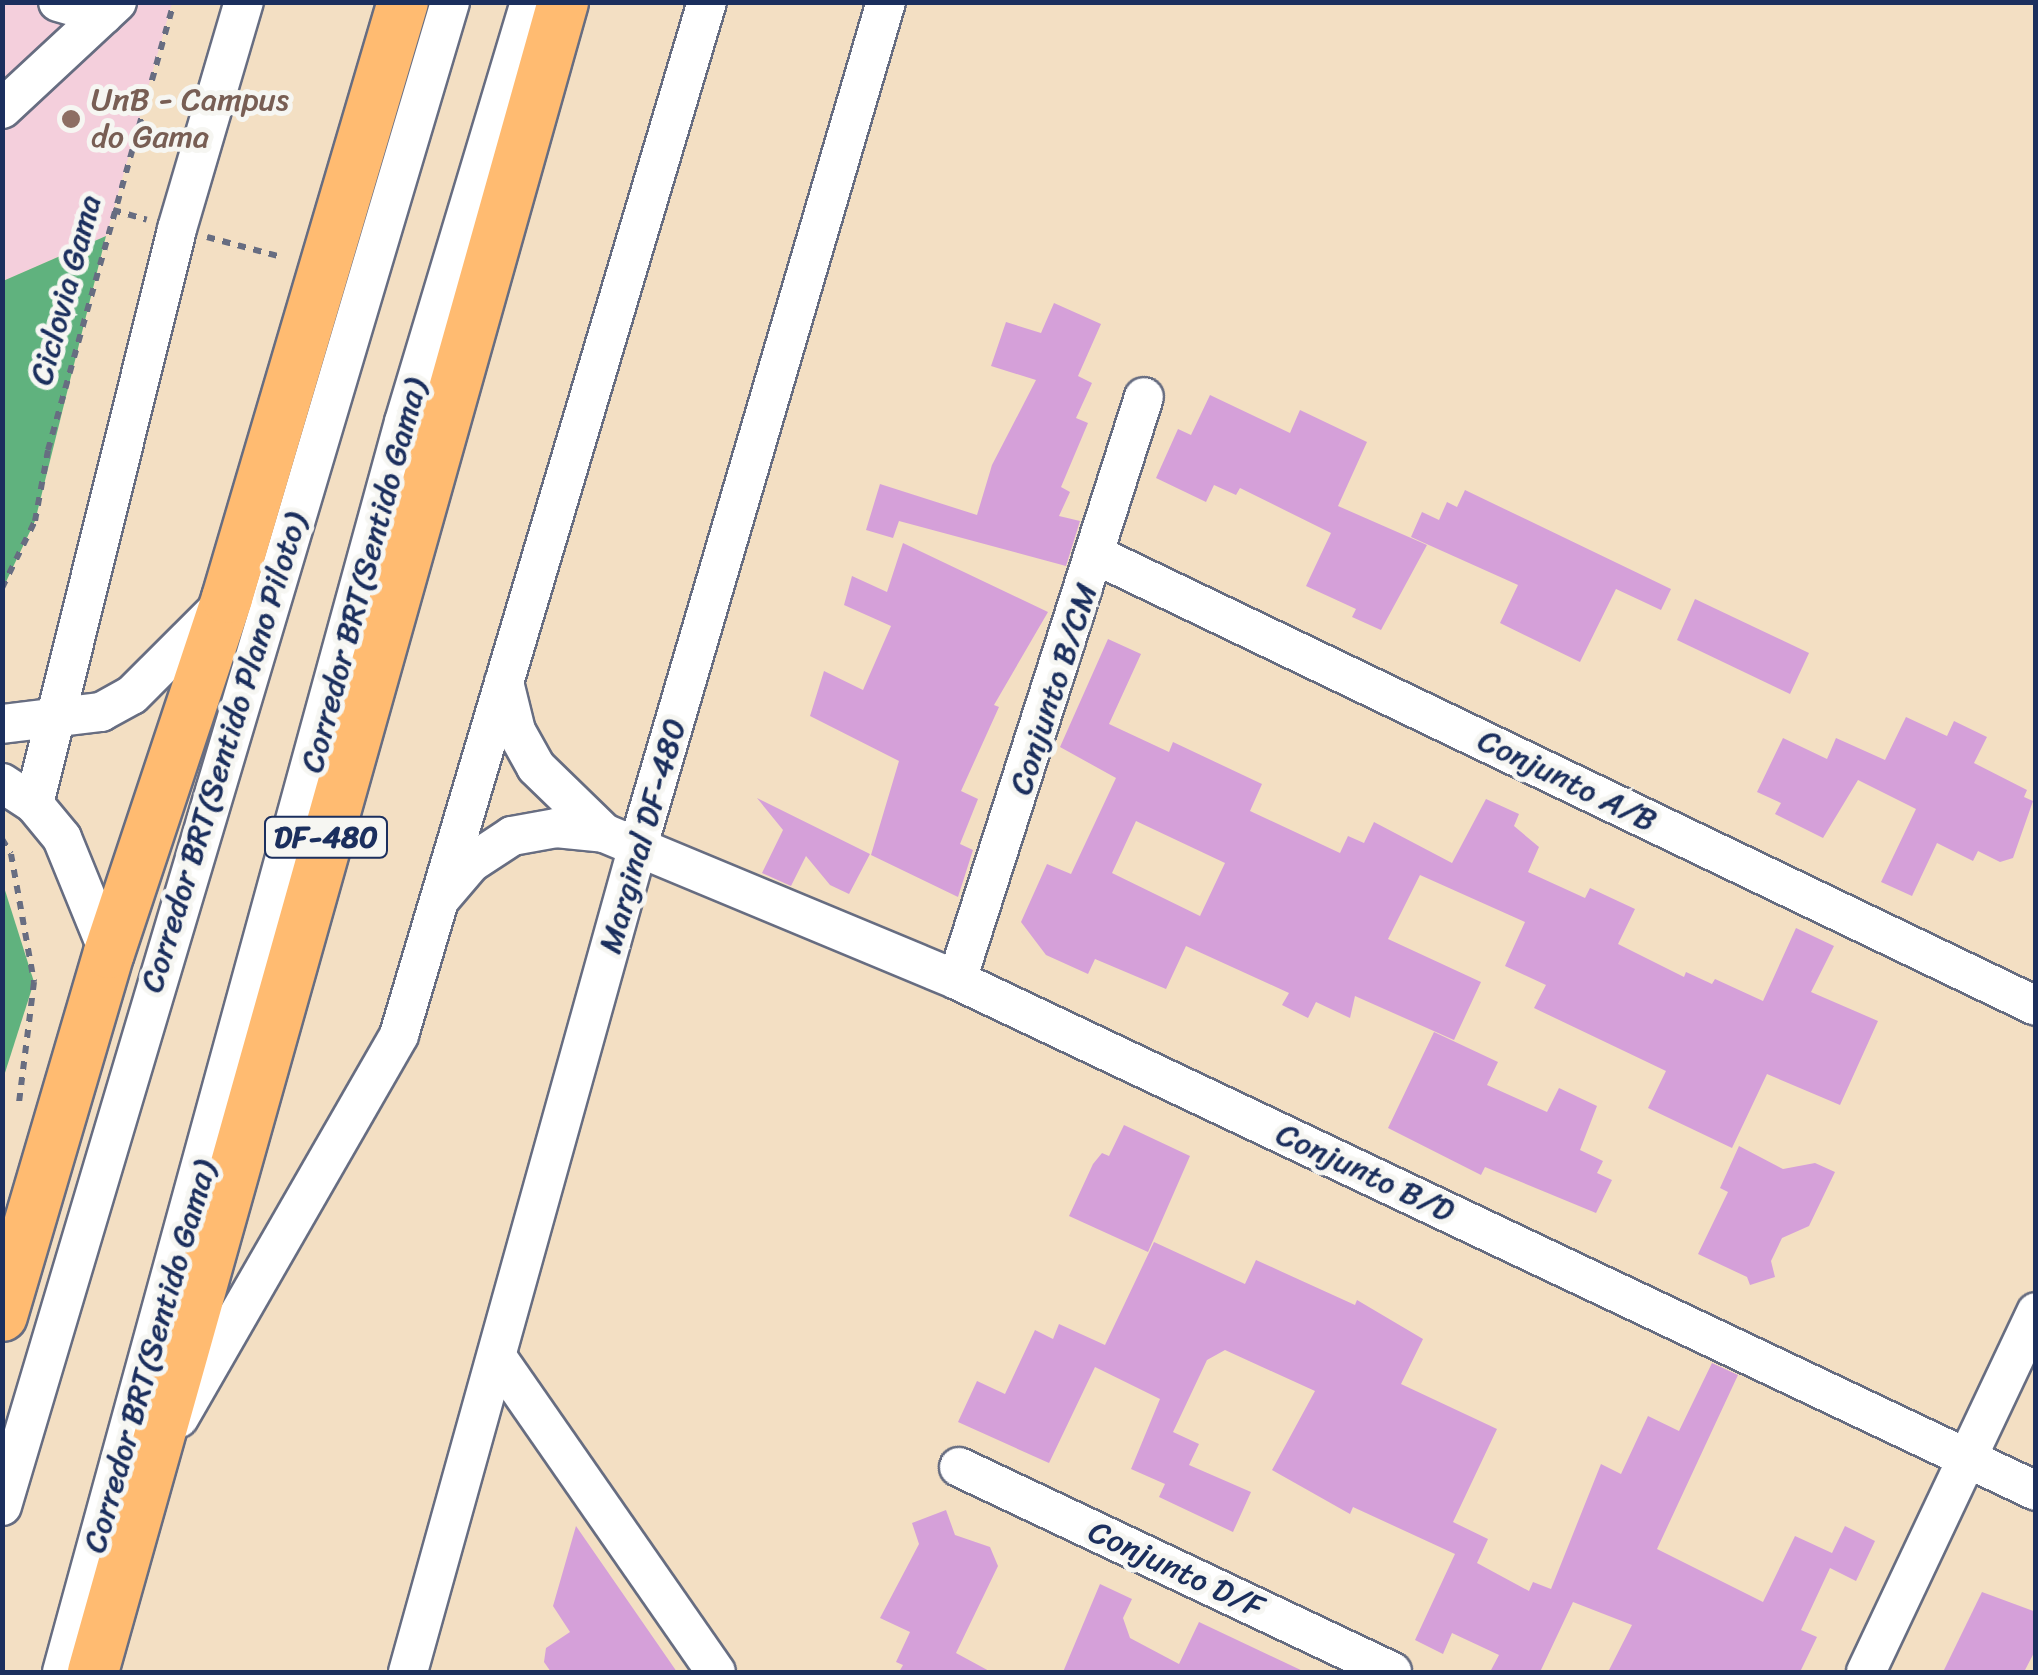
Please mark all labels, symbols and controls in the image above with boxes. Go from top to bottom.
place label: UnB - Campus do Gama [91,82,289,157]
marker: UnB - Campus do Gama [60,108,82,130]
street label: Ciclovia Gama [22,191,110,389]
street label: Corredor BRT(Sentido Gama) [293,375,435,777]
street label: Corredor BRT(Sentido Plano Piloto) [133,509,315,997]
street label: Conjunto B/CM [1002,578,1106,800]
street label: Marginal DF-480 [591,714,695,958]
street label: Conjunto A/B [1472,721,1662,841]
road number: DF-480 [264,812,388,862]
street label: Conjunto B/D [1270,1115,1460,1231]
street label: Corredor BRT(Sentido Gama) [76,1157,224,1557]
street label: Conjunto D/F [1082,1513,1270,1627]

